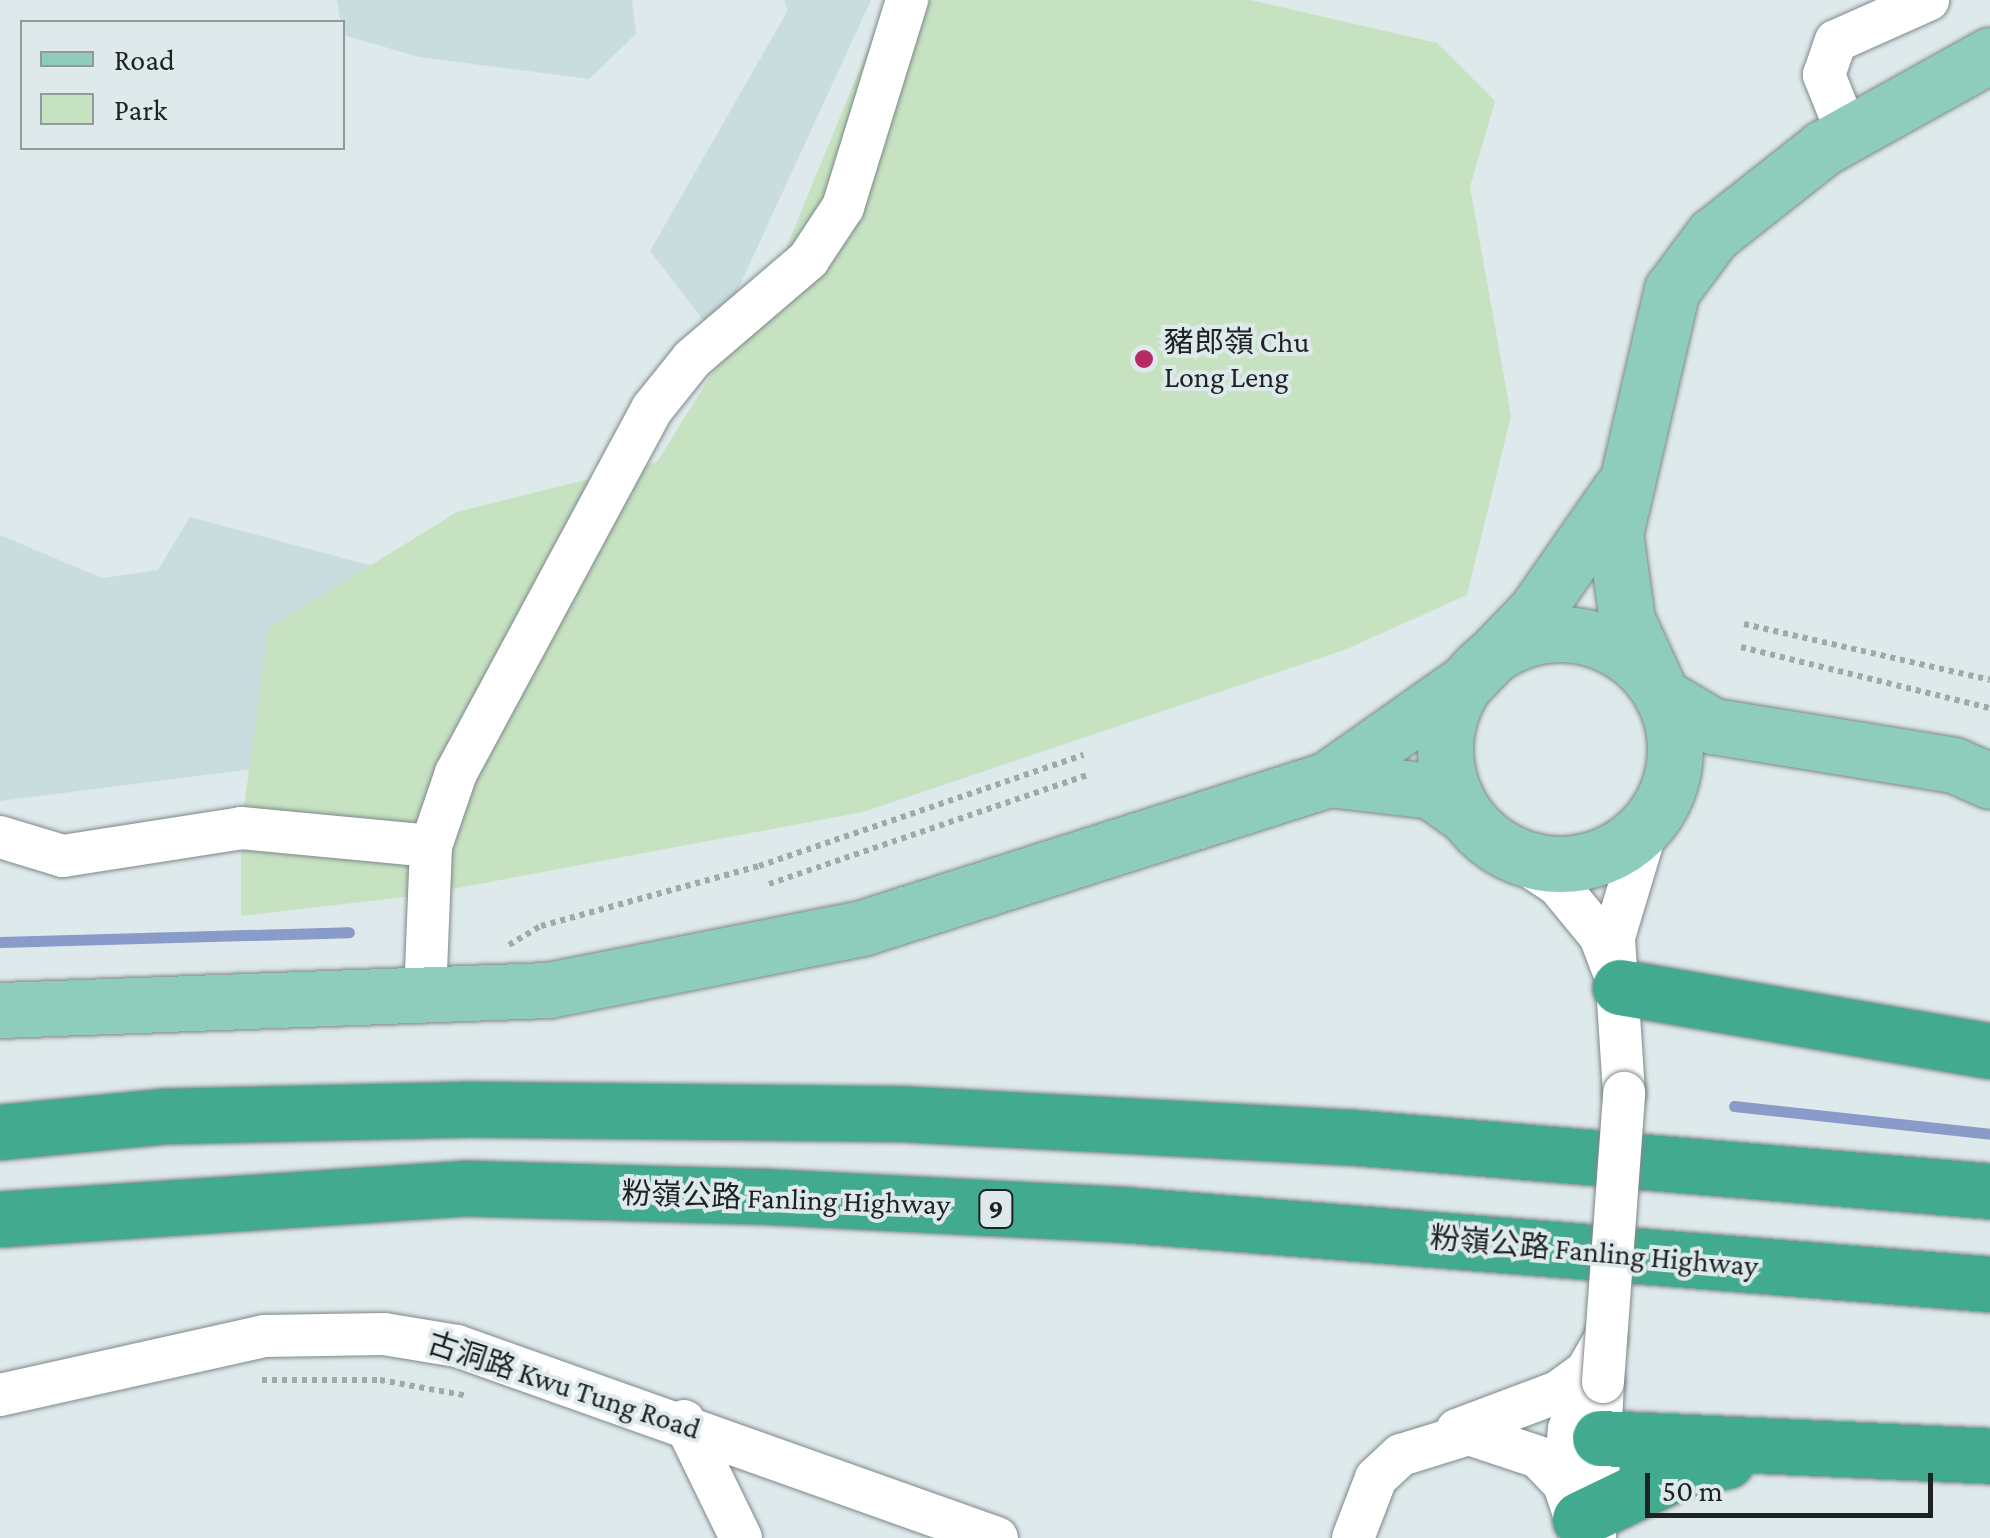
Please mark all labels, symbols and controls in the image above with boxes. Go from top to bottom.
legend [20,20,345,150]
text: Road [114,43,175,76]
text: Park [114,93,167,126]
place label: 豬郎嶺 Chu Long Leng [1164,324,1309,394]
marker: 豬郎嶺 Chu Long Leng [1133,348,1155,370]
street label: 粉嶺公路 Fanling Highway [621,1175,951,1223]
road number: 9 [976,1186,1016,1232]
street label: 粉嶺公路 Fanling Highway [1428,1220,1760,1284]
street label: 古洞路 Kwu Tung Road [423,1325,705,1447]
scale bar [1650,1453,1938,1515]
text: 50 m [1662,1474,1723,1507]

